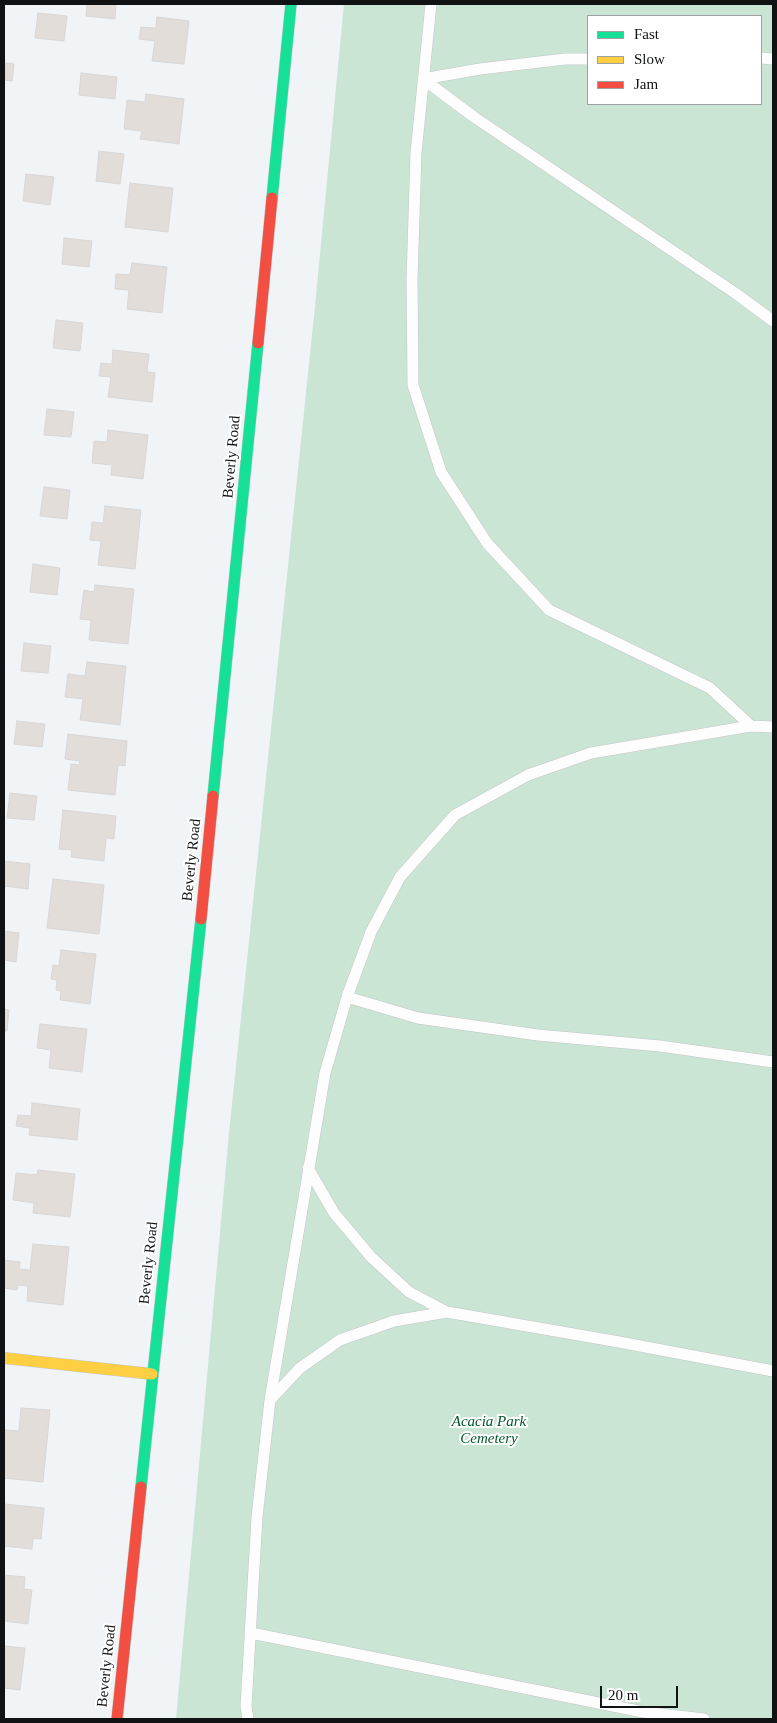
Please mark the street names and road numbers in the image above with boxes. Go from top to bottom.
street label: Beverly Road [219,415,245,499]
street label: Beverly Road [179,818,205,902]
street label: Beverly Road [136,1221,162,1305]
street label: Beverly Road [94,1624,120,1708]

